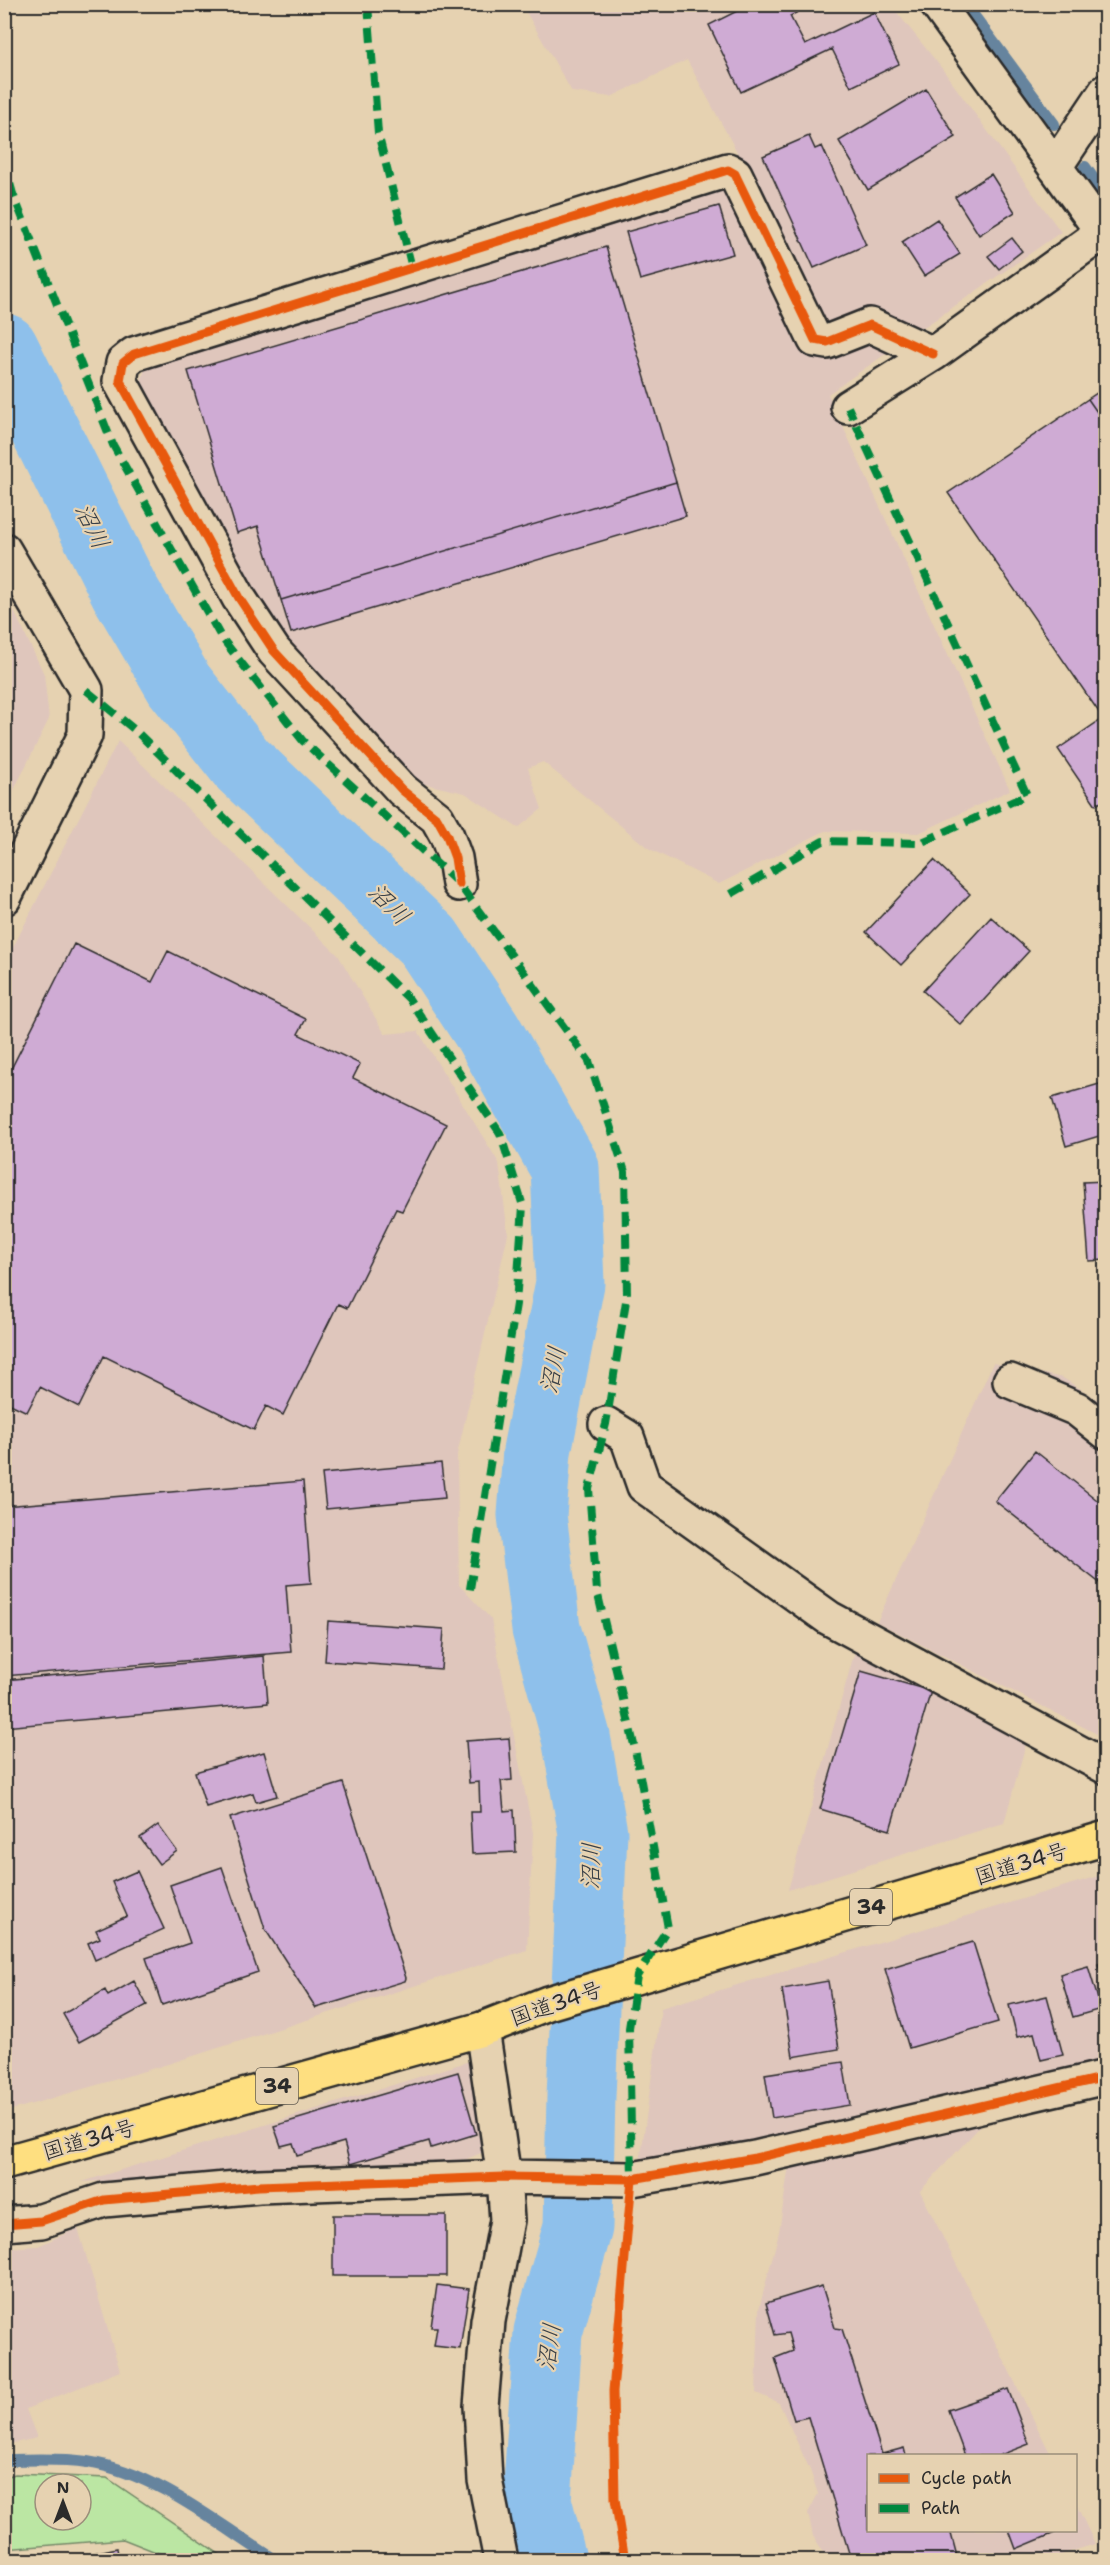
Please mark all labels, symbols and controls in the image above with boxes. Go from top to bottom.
water label: 沼川 [67,497,117,555]
water label: 沼川 [361,876,417,932]
water label: 沼川 [533,1343,573,1397]
street label: 国道34号 [971,1836,1071,1891]
water label: 沼川 [575,1842,607,1890]
road number: 34 [850,1889,892,1925]
street label: 国道34号 [506,1974,606,2033]
road number: 34 [256,2068,298,2104]
street label: 国道34号 [39,2112,139,2167]
water label: 沼川 [530,2321,568,2373]
legend [867,2454,1077,2532]
text: Cycle path [921,2466,1012,2490]
north arrow [33,2472,93,2532]
text: N [57,2477,69,2498]
text: Path [921,2496,960,2520]

